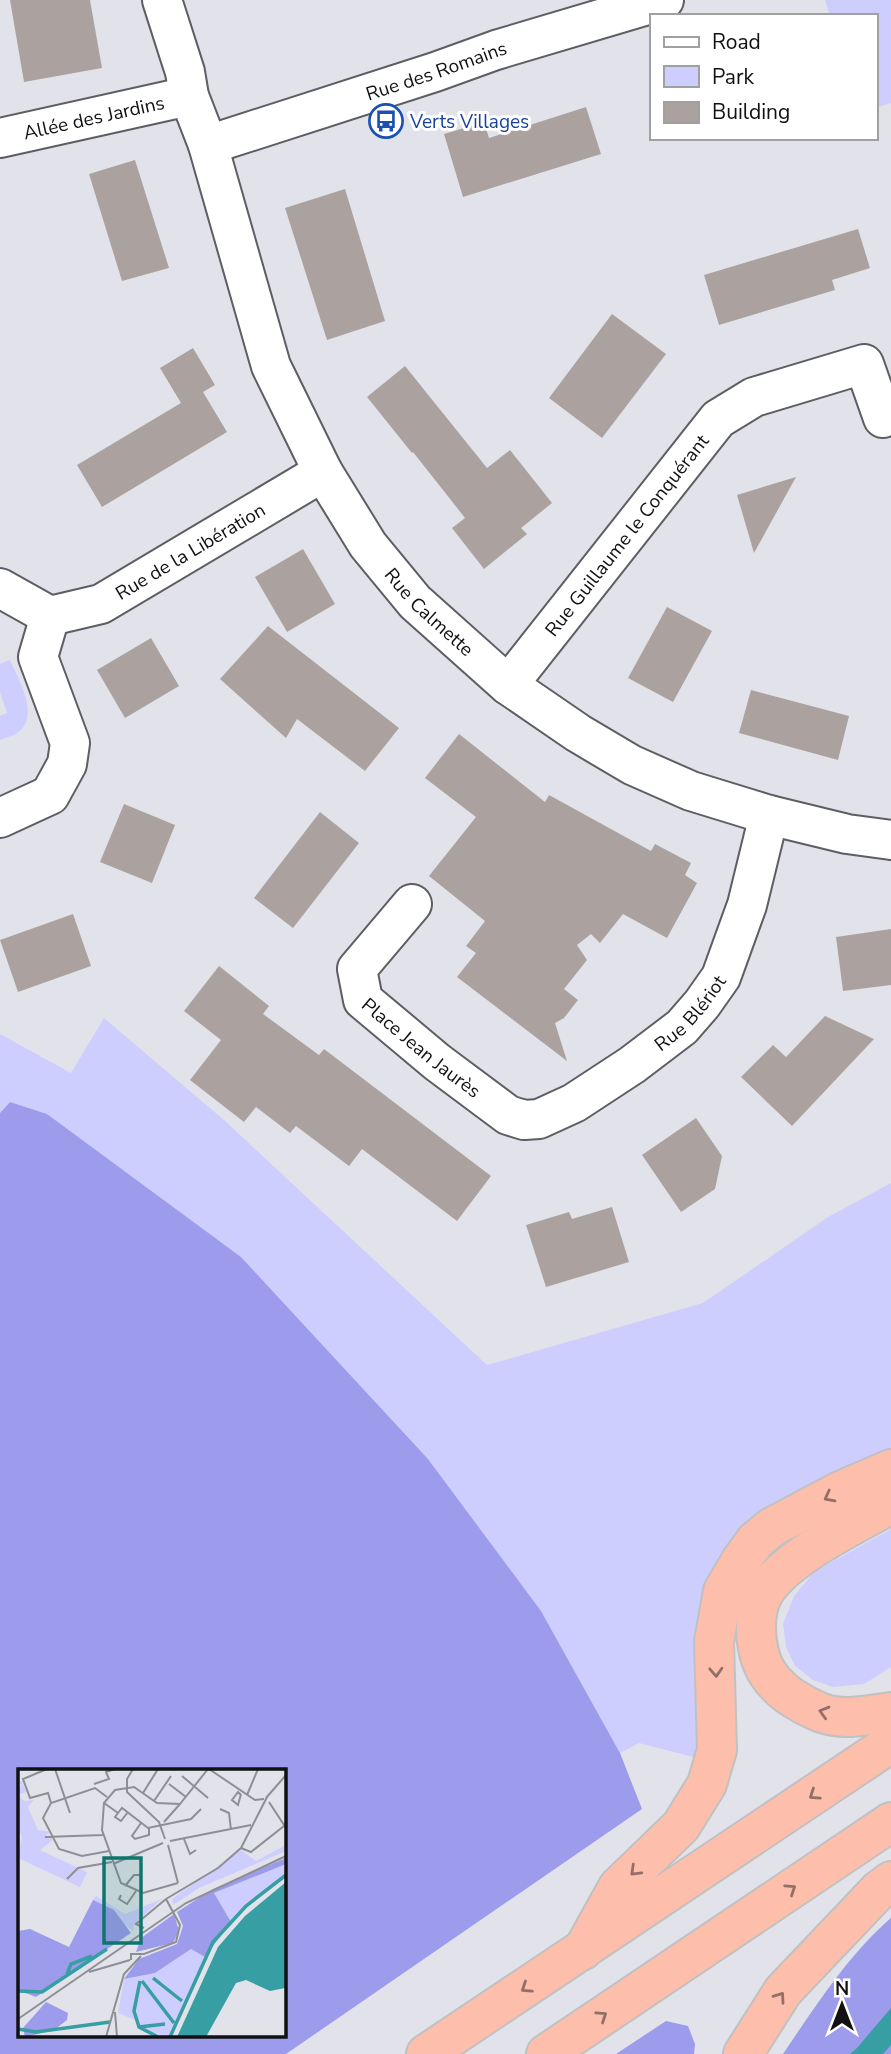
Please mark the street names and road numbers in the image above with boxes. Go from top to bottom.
street label: Rue des Romains [363,36,510,107]
street label: Allée des Jardins [21,90,167,146]
street label: Rue Guillaume le Conquérant [539,429,715,642]
street label: Rue de la Libération [111,497,270,607]
street label: Rue Calmette [378,563,479,662]
street label: Rue Blériot [649,970,733,1057]
street label: Place Jean Jaurès [356,992,486,1104]

